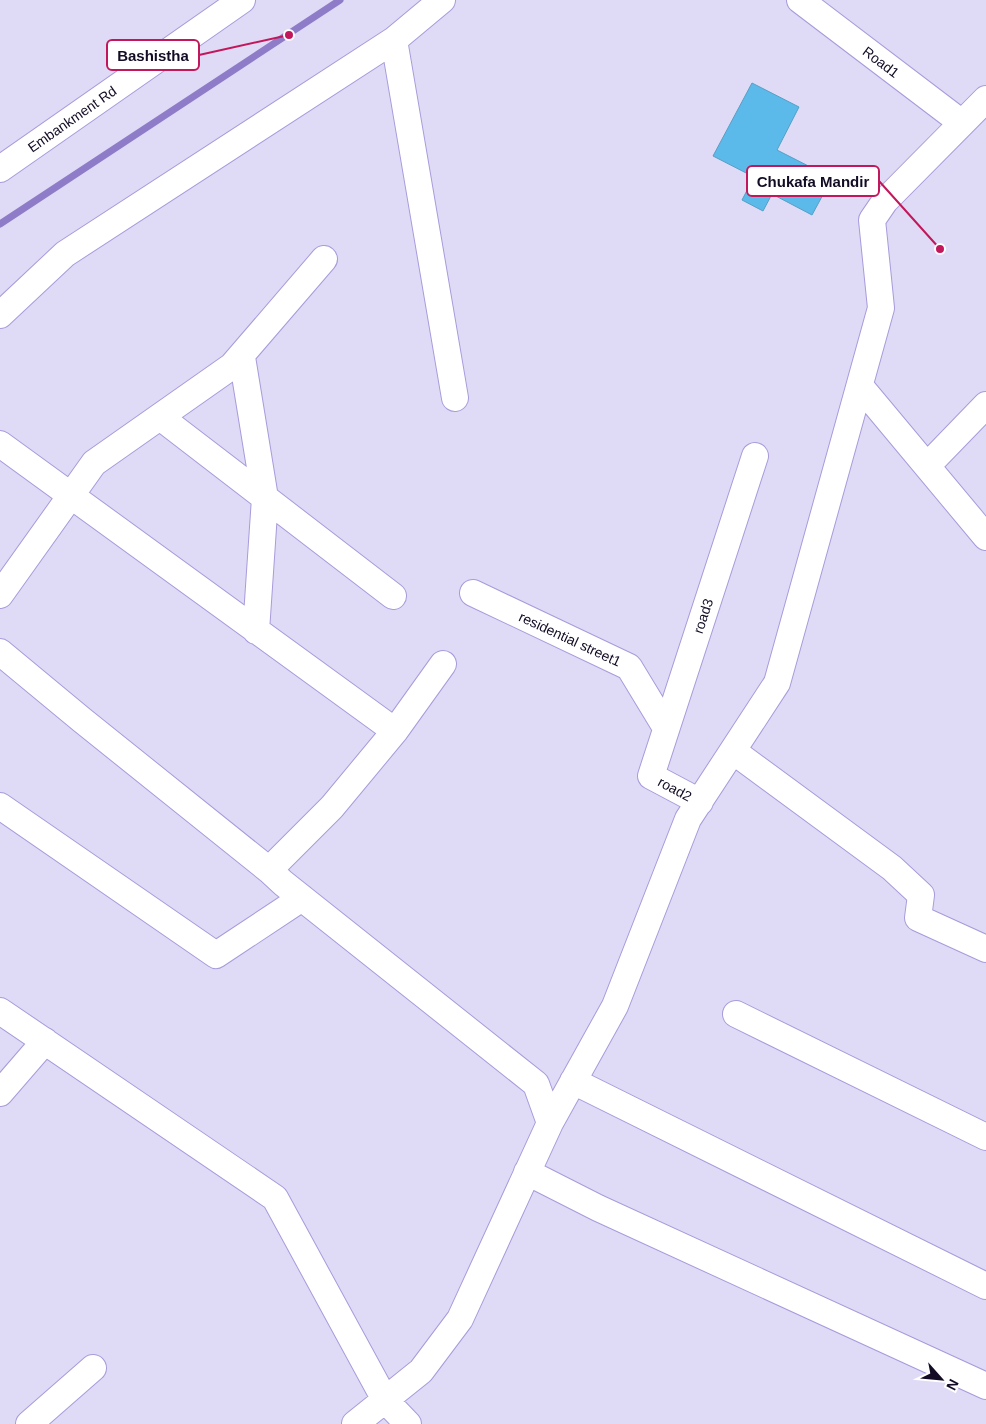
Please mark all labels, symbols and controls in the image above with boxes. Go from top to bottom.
callout: Bashistha [107,40,199,70]
street label: Road1 [860,43,902,81]
text: Bashistha [117,47,189,64]
street label: Embankment Rd [25,83,119,155]
callout: Chukafa Mandir [747,166,879,196]
text: Chukafa Mandir [757,173,869,190]
street label: road3 [690,596,716,636]
street label: residential street1 [517,608,624,670]
street label: road2 [655,774,695,805]
north arrow [916,1354,966,1404]
text: N [943,1377,962,1393]

